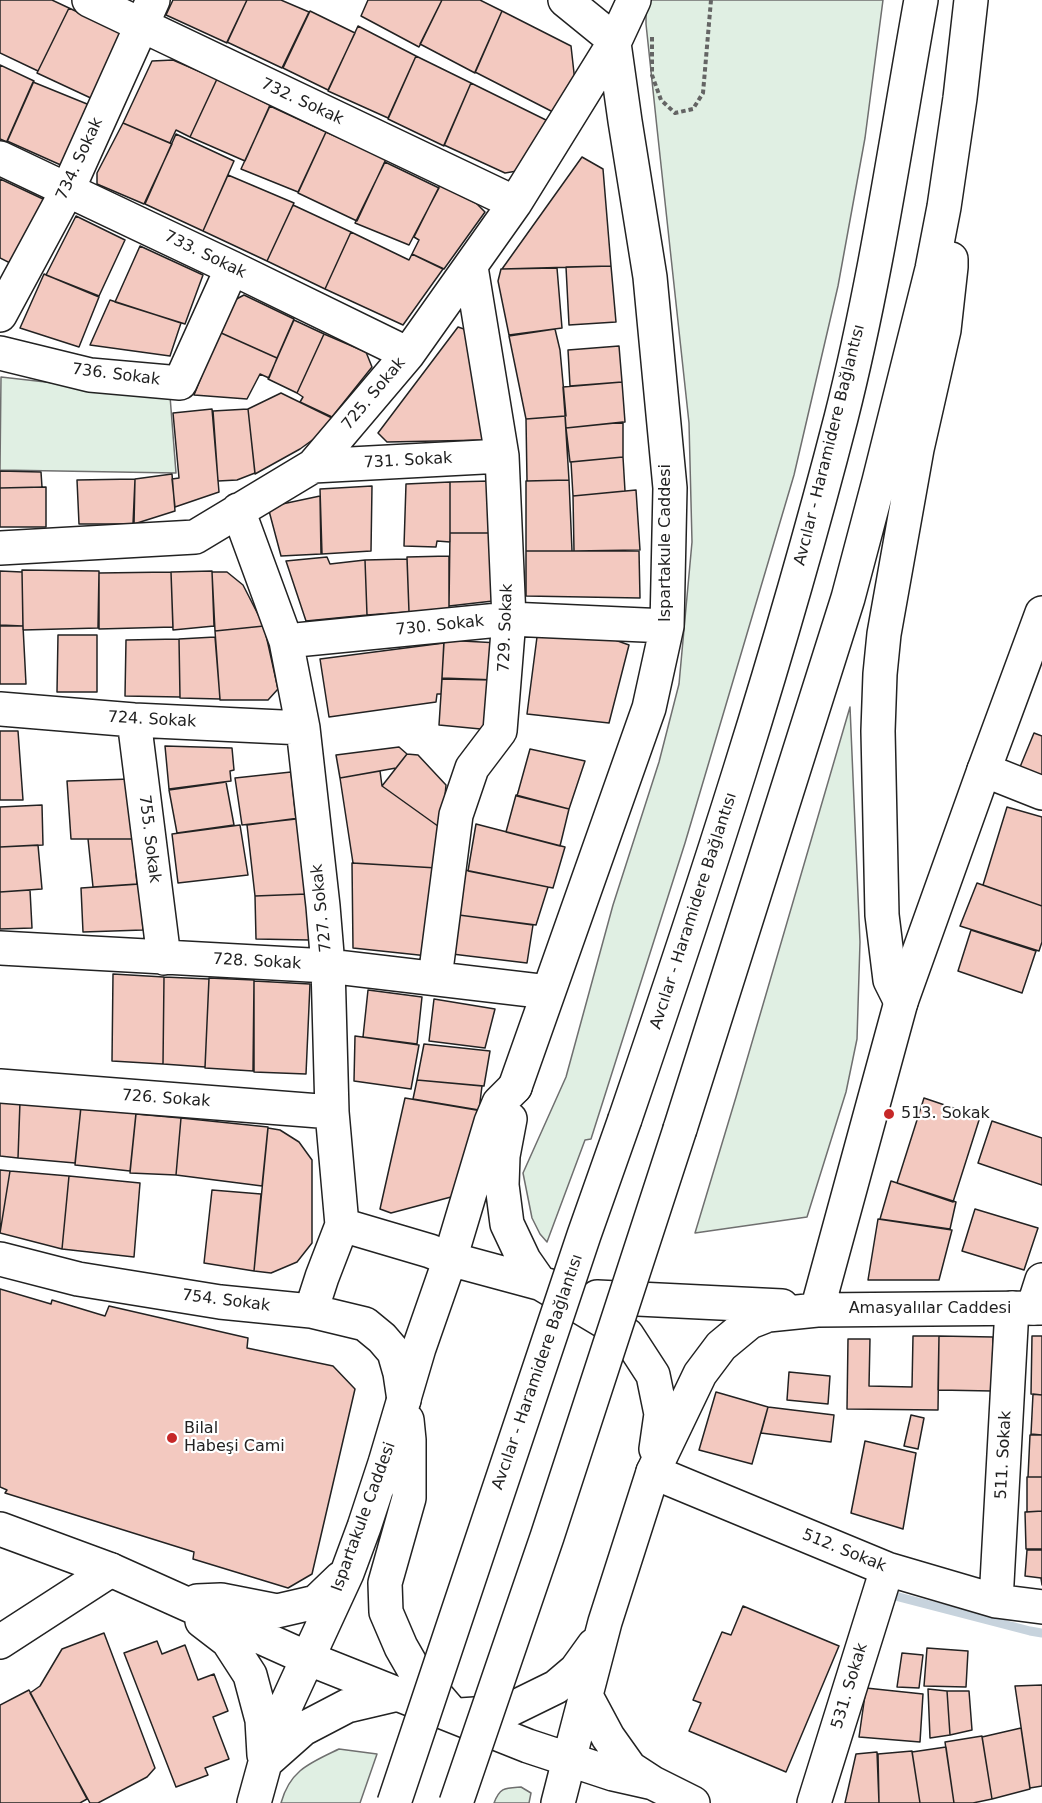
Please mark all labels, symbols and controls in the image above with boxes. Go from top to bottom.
street label: 732. Sokak [258,75,346,129]
street label: 734. Sokak [53,115,107,203]
street label: 733. Sokak [161,227,249,283]
street label: Avcılar - Haramidere Bağlantısı [791,322,869,568]
street label: 725. Sokak [338,354,410,434]
street label: 736. Sokak [71,360,161,390]
street label: 731. Sokak [363,449,453,473]
street label: Ispartakule Caddesi [656,464,676,622]
street label: 729. Sokak [495,583,517,673]
street label: 730. Sokak [395,612,485,640]
street label: 724. Sokak [107,708,197,732]
street label: Avcılar - Haramidere Bağlantısı [647,790,741,1032]
street label: 755. Sokak [134,794,164,884]
street label: 727. Sokak [308,863,336,953]
street label: 728. Sokak [212,950,302,974]
street label: 726. Sokak [121,1086,211,1112]
place label: 513. Sokak [901,1104,990,1124]
marker: 513. Sokak [882,1107,896,1121]
street label: Avcılar - Haramidere Bağlantısı [489,1252,587,1492]
street label: 754. Sokak [181,1286,271,1316]
street label: Amasyalılar Caddesi [849,1299,1011,1319]
street label: 511. Sokak [992,1410,1016,1500]
place label: Bilal Habeşi Cami [184,1419,285,1457]
marker: Bilal Habeşi Cami [165,1431,179,1445]
street label: Ispartakule Caddesi [328,1440,400,1594]
street label: 512. Sokak [799,1525,889,1577]
street label: 531. Sokak [828,1641,872,1731]

